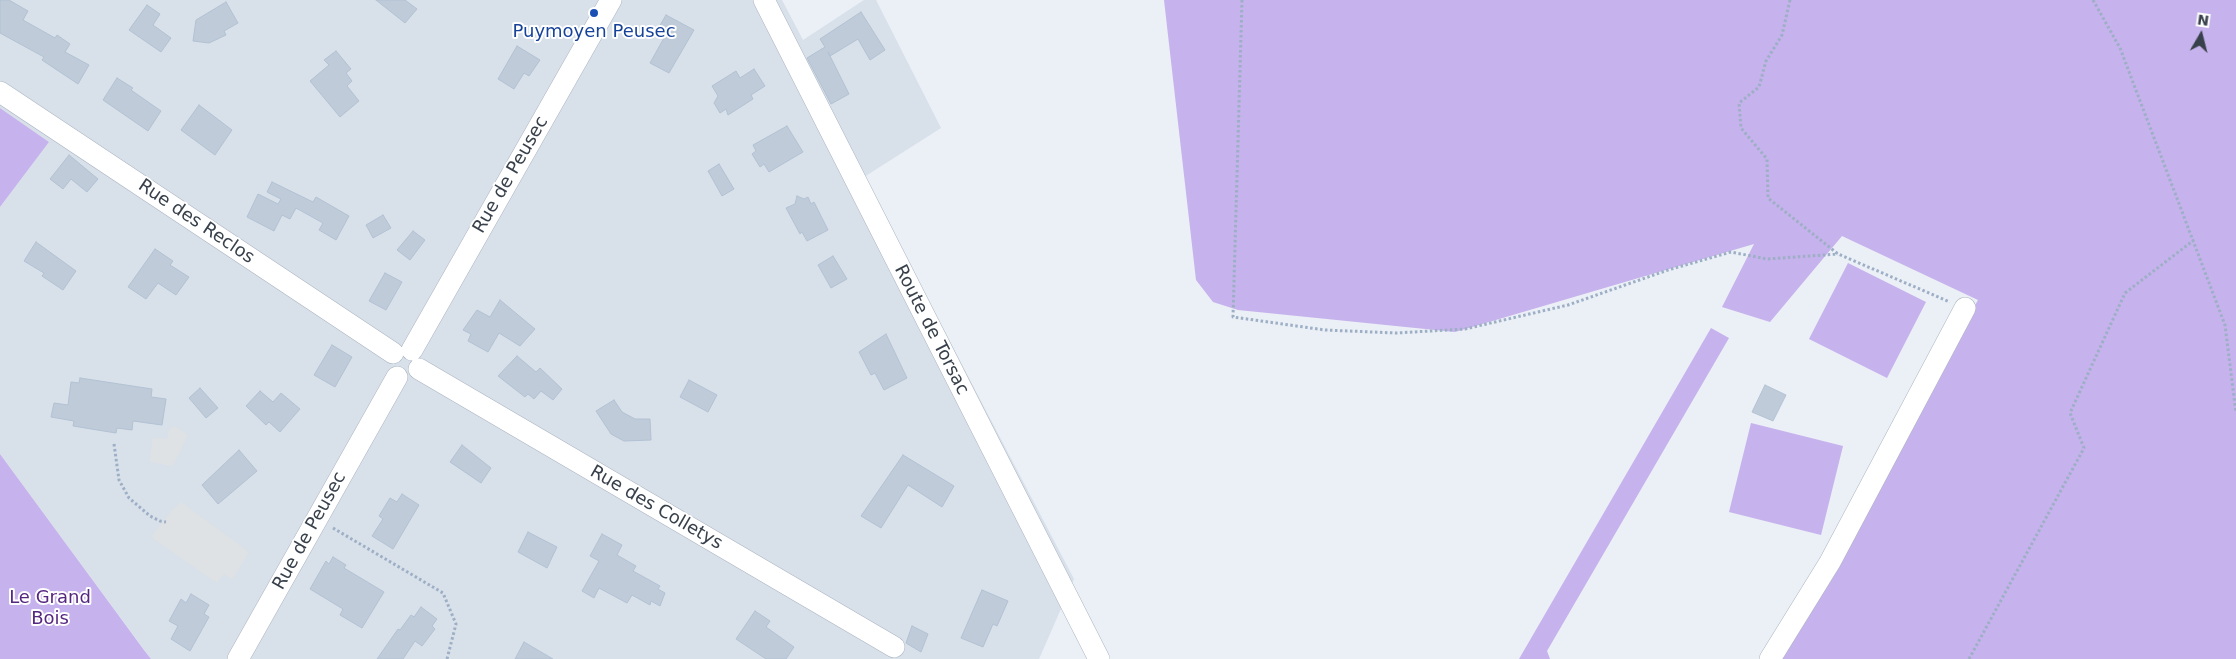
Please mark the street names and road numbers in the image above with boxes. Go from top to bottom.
street label: Rue de Peusec [469,113,553,237]
street label: Rue des Reclos [134,175,258,269]
street label: Route de Torsac [889,261,973,399]
street label: Rue des Colletys [586,461,726,555]
street label: Rue de Peusec [269,468,351,594]

